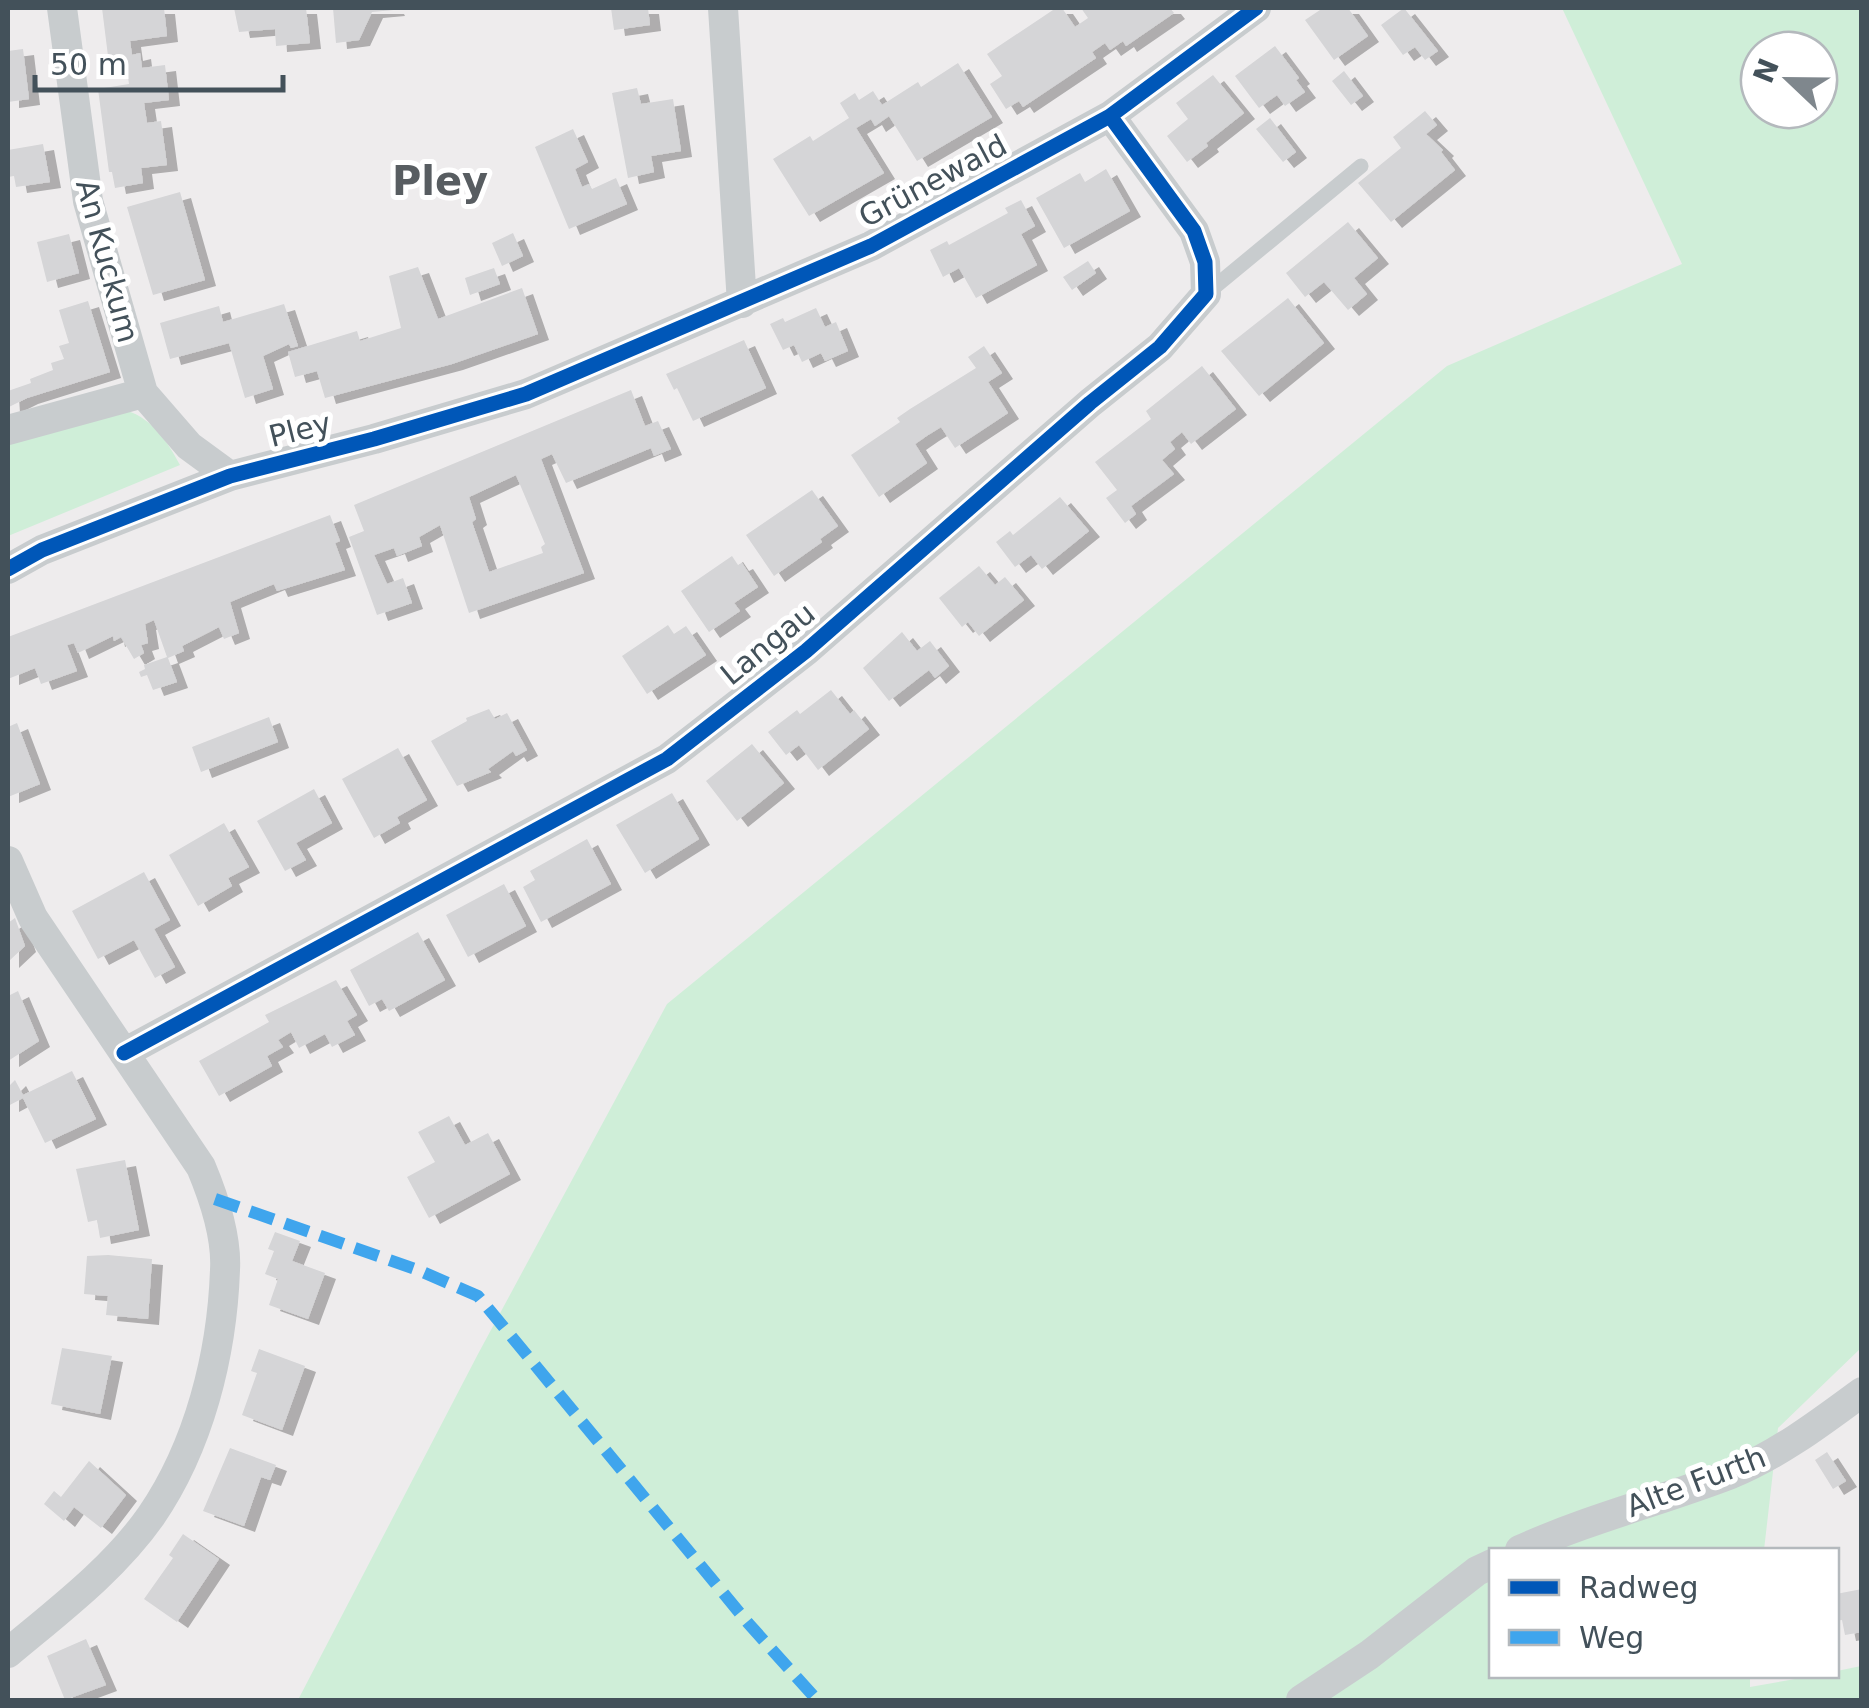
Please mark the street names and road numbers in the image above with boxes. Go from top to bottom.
street label: Grünewald [853,127,1013,234]
street label: An Kuckum [69,175,146,346]
street label: Pley [265,405,335,454]
street label: Langau [714,595,822,692]
street label: Alte Furth [1621,1439,1770,1524]

